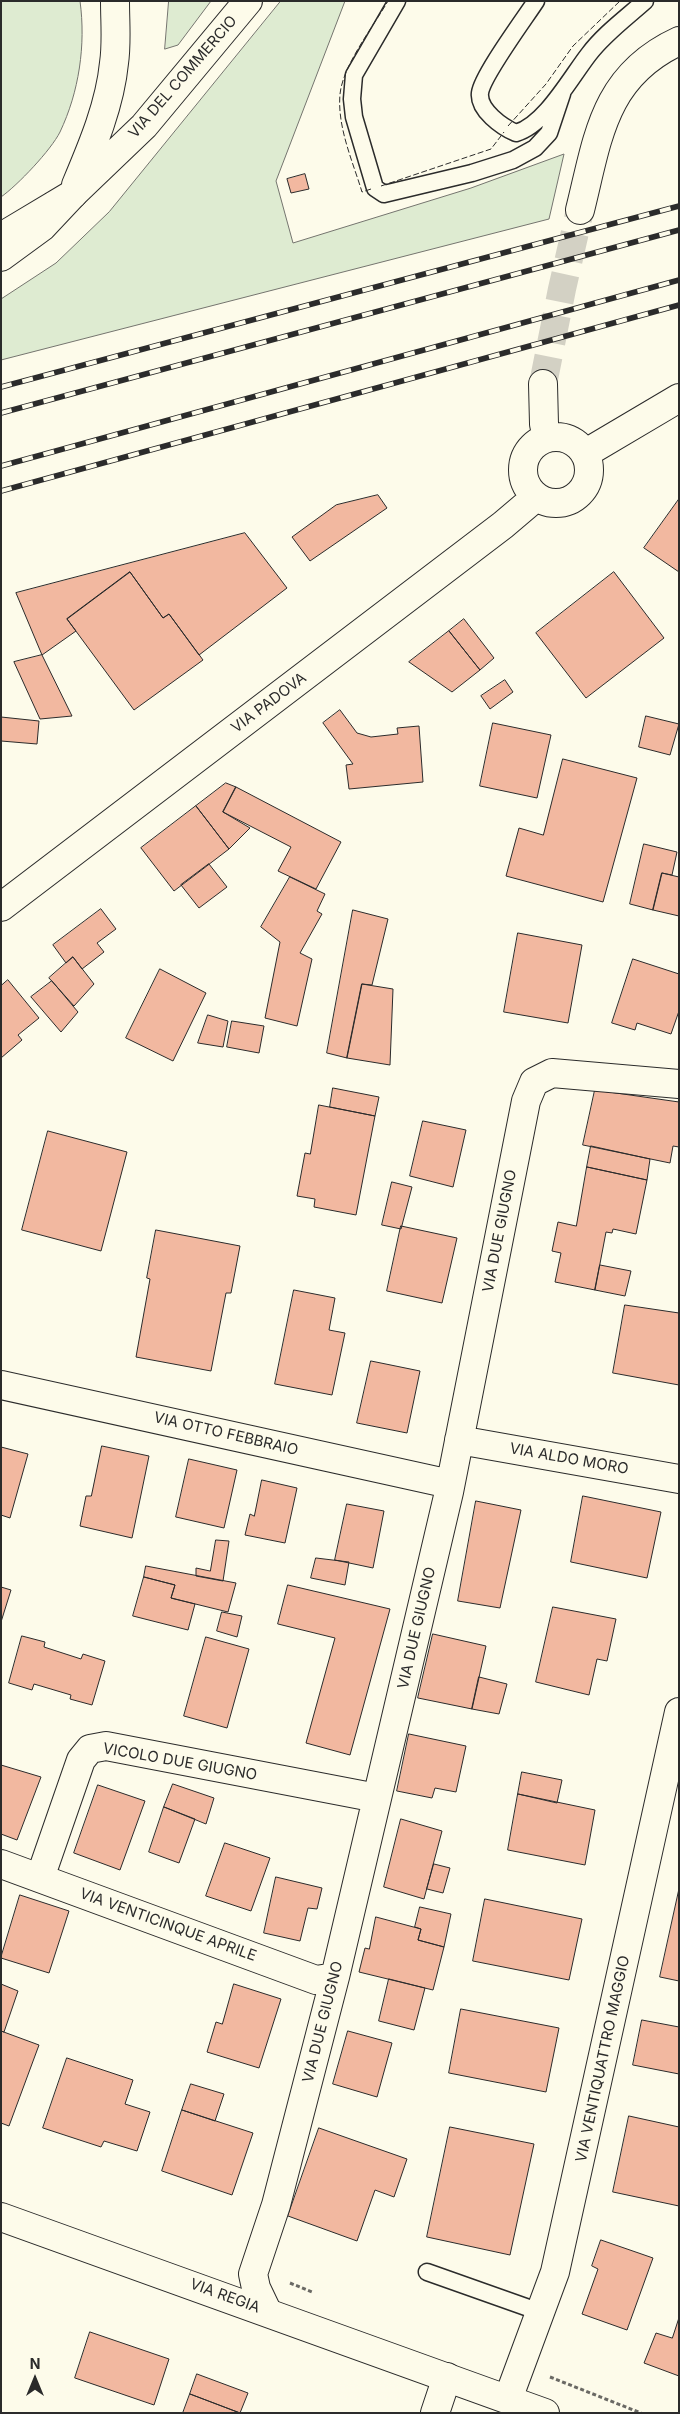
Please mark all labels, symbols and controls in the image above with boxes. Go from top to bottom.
street label: VIA DEL COMMERCIO [125,12,241,142]
street label: VIA PADOVA [228,669,310,737]
street label: VIA DUE GIUGNO [479,1168,521,1294]
street label: VIA OTTO FEBBRAIO [152,1409,300,1459]
street label: VIA ALDO MORO [508,1440,630,1478]
street label: VIA DUE GIUGNO [394,1565,440,1691]
street label: VICOLO DUE GIUGNO [102,1740,258,1784]
street label: VIA VENTICINQUE APRILE [77,1885,259,1965]
street label: VIA VENTIQUATTRO MAGGIO [572,1954,634,2164]
street label: VIA DUE GIUGNO [299,1959,347,2085]
street label: VIA REGIA [188,2275,262,2317]
north arrow [10,2354,60,2404]
text: N [30,2355,40,2372]

